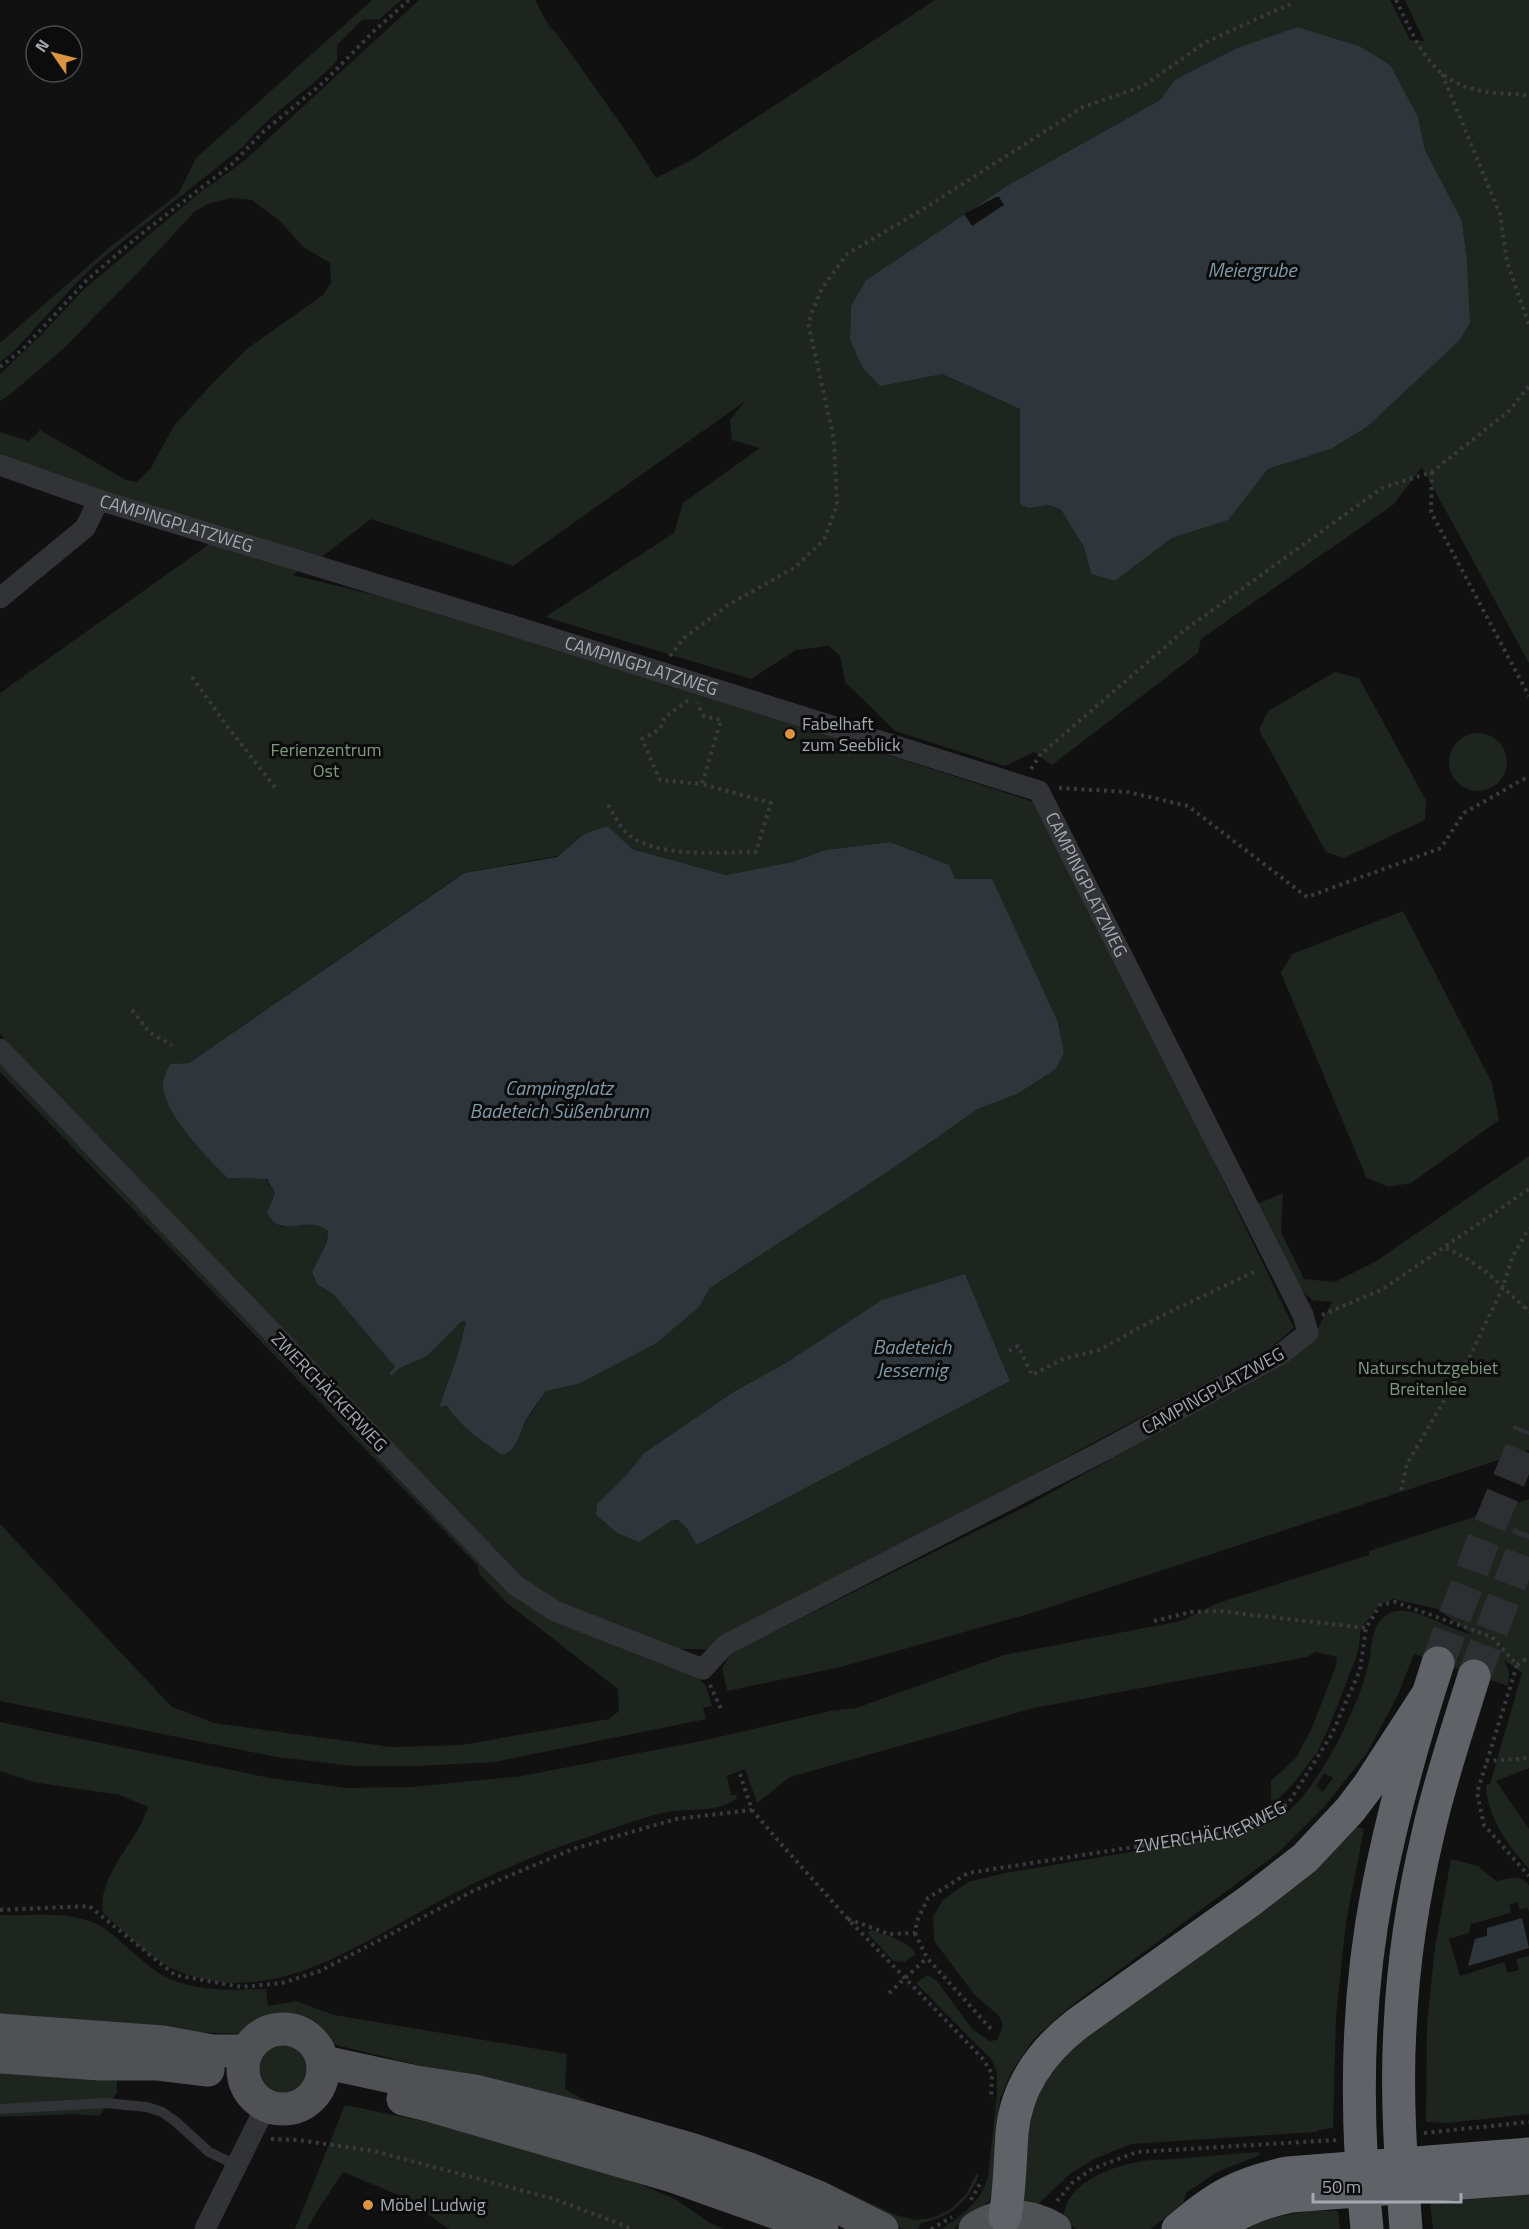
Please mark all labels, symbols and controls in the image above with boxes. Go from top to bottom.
north arrow [24,24,84,84]
text: N [29,34,55,57]
water label: Meiergrube [1207,254,1298,285]
street label: CAMPINGPLATZWEG [97,487,257,559]
street label: CAMPINGPLATZWEG [561,629,721,702]
place label: Fabelhaft zum Seeblick [802,710,901,758]
marker: Fabelhaft zum Seeblick [783,727,797,741]
park label: Ferienzentrum Ost [270,736,382,784]
street label: CAMPINGPLATZWEG [1039,807,1135,962]
water label: Campingplatz Badeteich Süßenbrunn [469,1072,650,1126]
street label: ZWERCHÄCKERWEG [265,1326,394,1458]
water label: Badeteich Jessernig [873,1331,952,1385]
street label: CAMPINGPLATZWEG [1137,1340,1289,1441]
park label: Naturschutzgebiet Breitenlee [1358,1354,1499,1402]
street label: ZWERCHÄCKERWEG [1133,1793,1291,1860]
scale bar [1313,2166,1462,2204]
text: 50 m [1322,2173,1361,2200]
place label: Möbel Ludwig [380,2191,486,2218]
marker: Möbel Ludwig [361,2198,375,2212]

